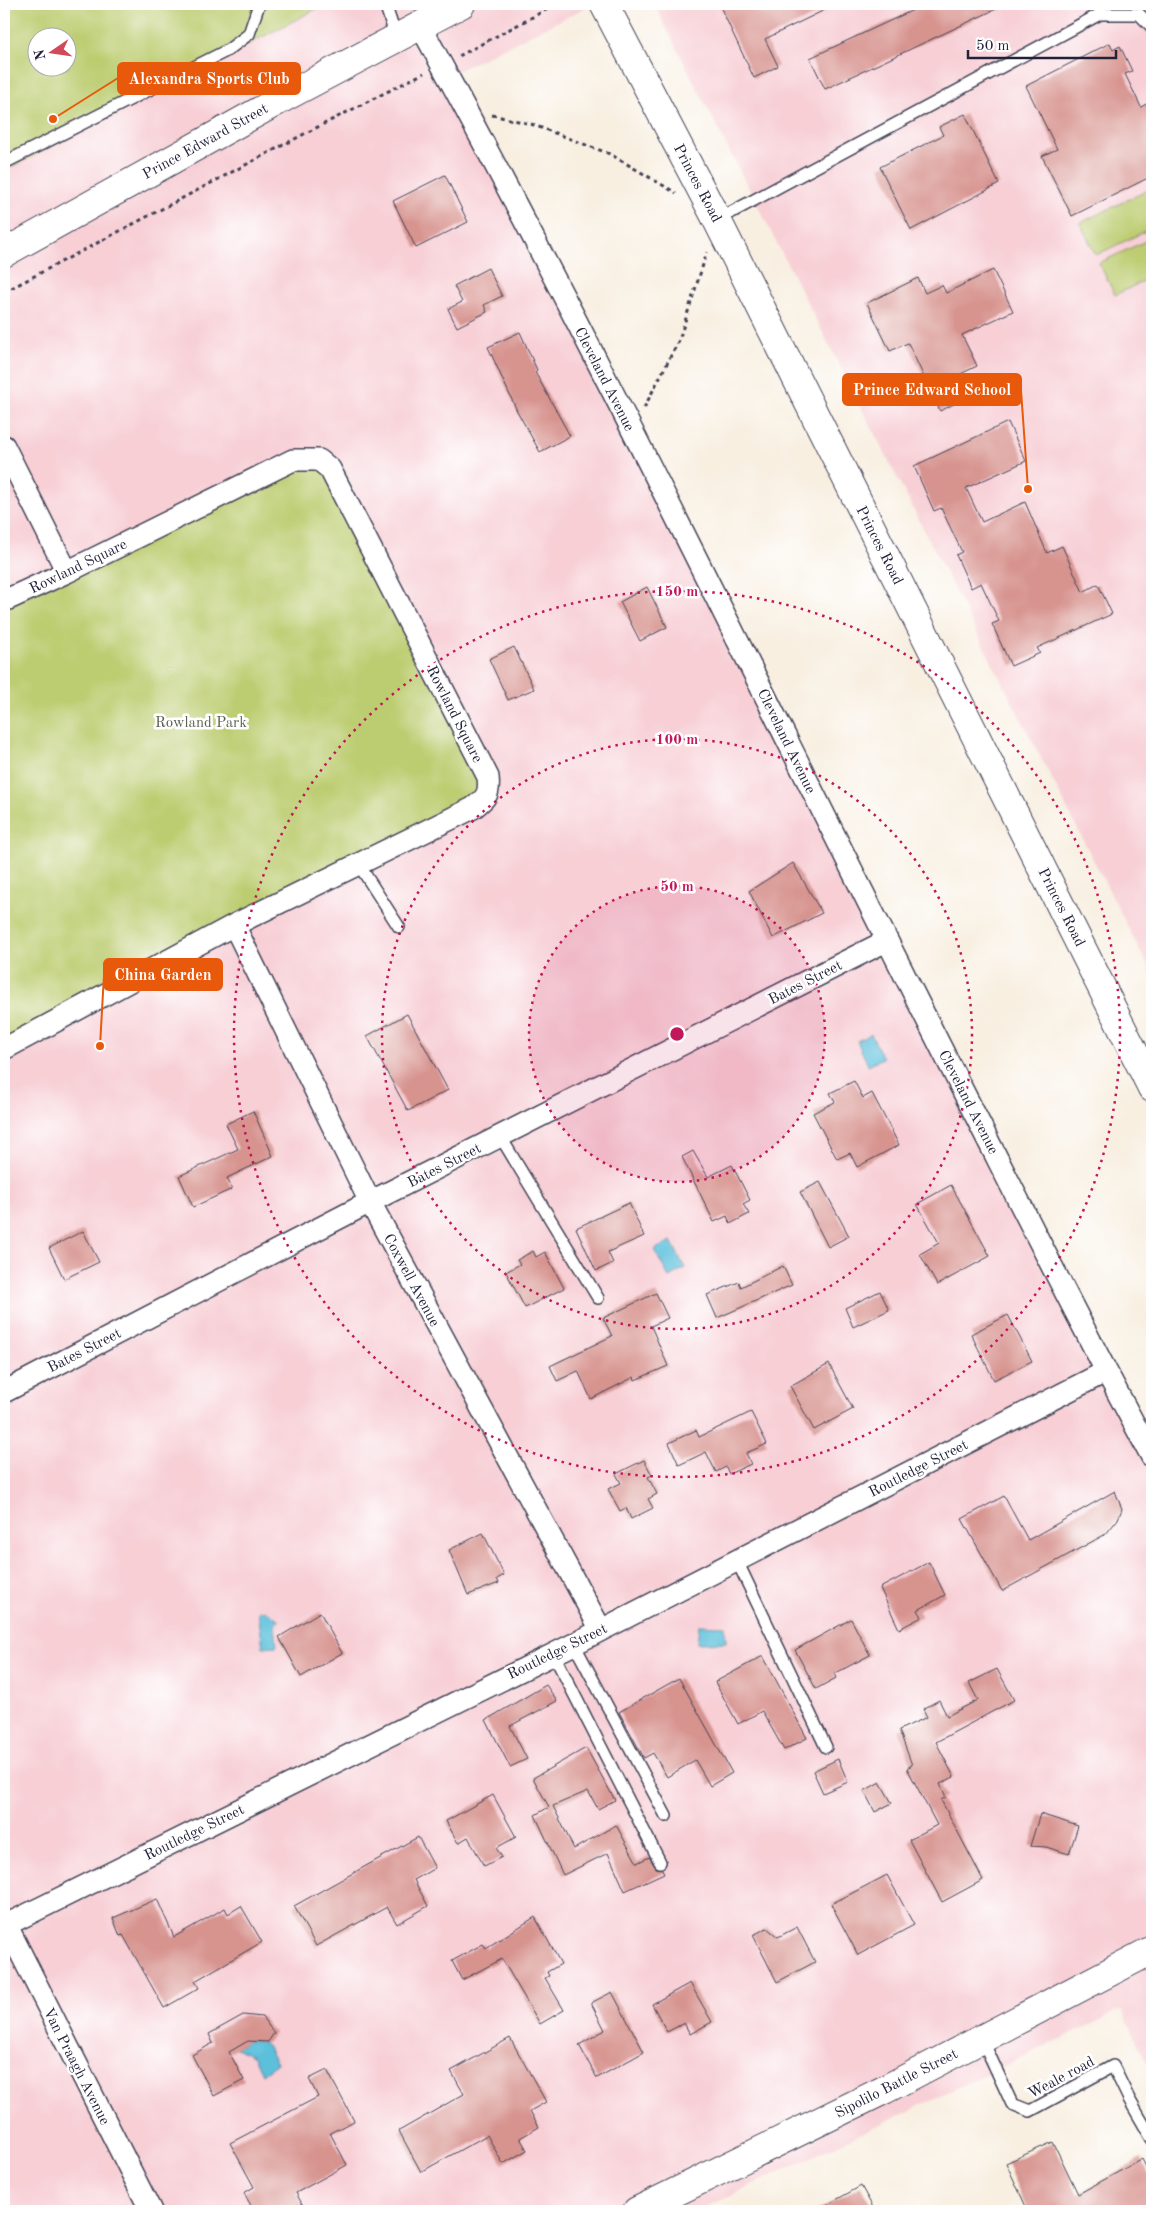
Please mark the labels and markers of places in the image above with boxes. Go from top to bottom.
callout: Alexandra Sports Club [118,63,300,94]
callout: Prince Edward School [843,374,1021,405]
callout: China Garden [104,959,222,990]
centre of rings [668,1025,686,1043]

